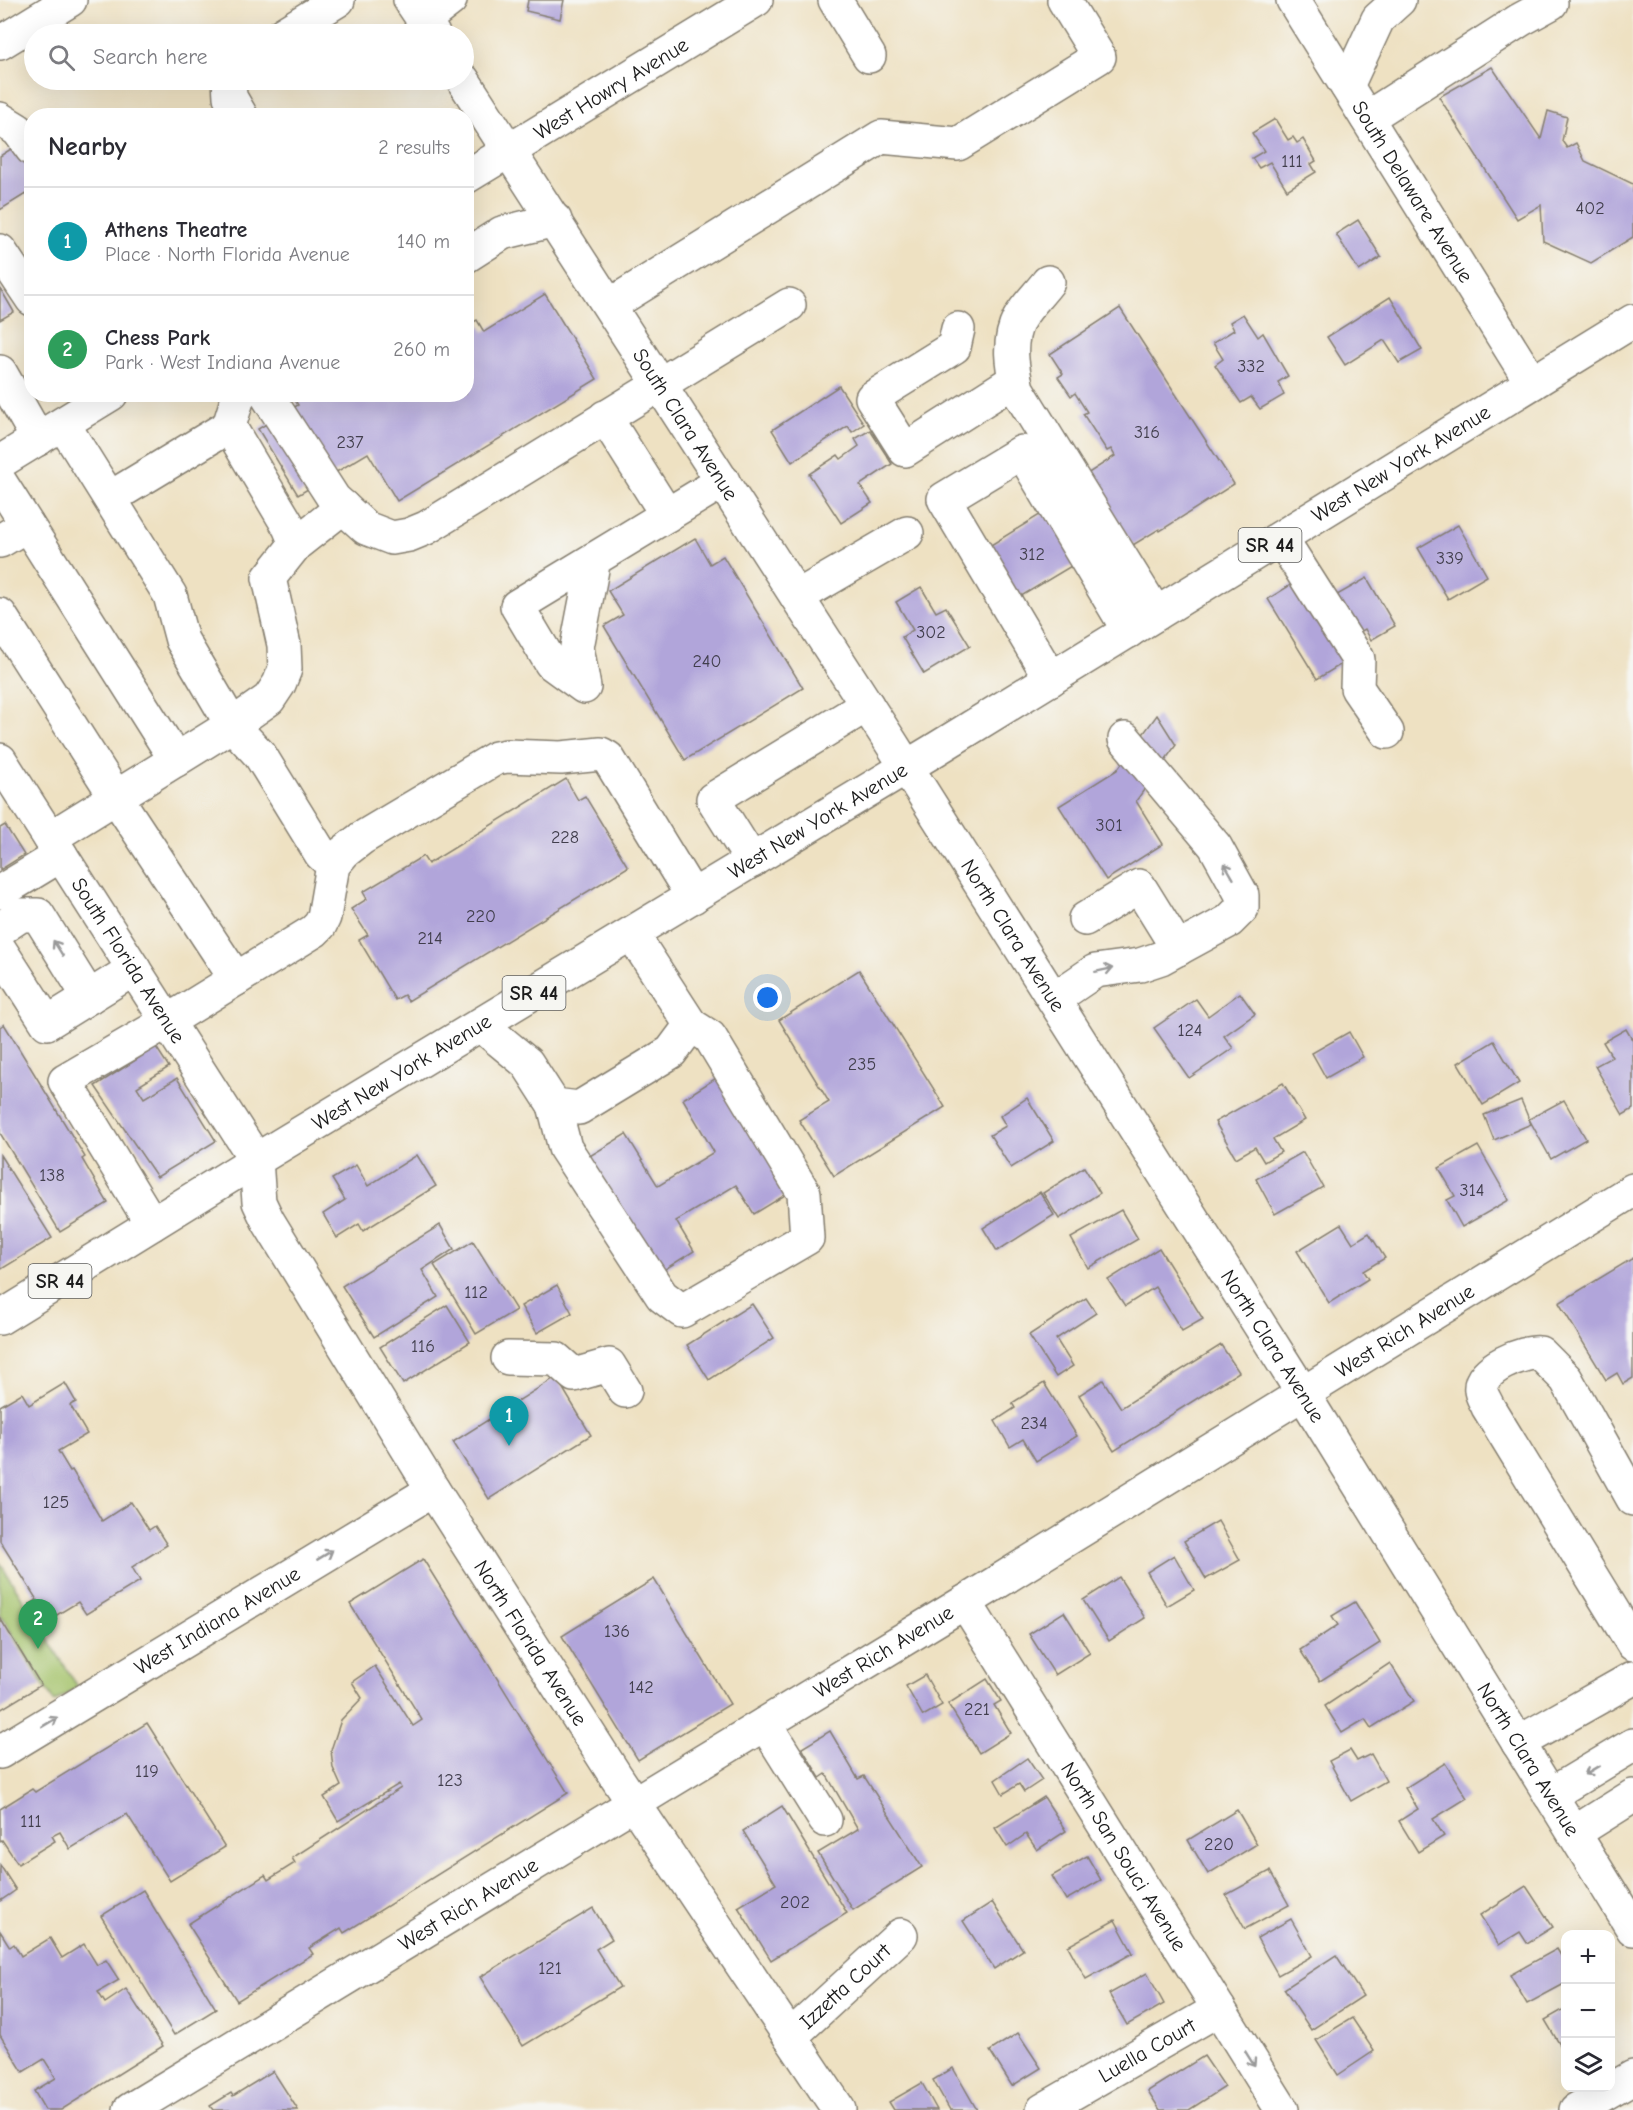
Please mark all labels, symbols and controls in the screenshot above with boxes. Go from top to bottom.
search box [24,24,474,90]
street label: West Howry Avenue [530,32,693,145]
icon: search [45,41,78,74]
text: Search here [93,44,208,70]
street label: South Delaware Avenue [1347,97,1478,287]
text: Nearby [48,132,127,162]
text: 2 results [378,136,450,159]
house number: 111 [1281,151,1303,172]
house number: 402 [1575,198,1605,219]
text: Athens Theatre [105,217,247,243]
text: 1 [64,230,71,253]
text: 140 m [397,230,450,253]
text: Place · North Florida Avenue [105,243,350,266]
text: Chess Park [105,325,210,351]
text: 2 [63,338,72,361]
text: 260 m [393,338,450,361]
street label: South Clara Avenue [628,344,743,505]
text: Park · West Indiana Avenue [105,351,340,374]
house number: 332 [1237,356,1265,377]
street label: West New York Avenue [1307,400,1495,527]
house number: 316 [1134,422,1160,443]
house number: 237 [336,432,364,453]
road number: SR 44 [1238,528,1302,562]
house number: 312 [1019,544,1045,565]
house number: 339 [1436,548,1464,569]
house number: 302 [916,622,946,643]
house number: 240 [693,651,722,672]
street label: West New York Avenue [724,757,912,884]
house number: 301 [1095,815,1123,836]
house number: 228 [551,827,579,848]
street label: North Clara Avenue [956,855,1070,1016]
one-way arrow [1223,863,1234,881]
street label: South Florida Avenue [67,873,190,1048]
house number: 220 [466,906,496,927]
house number: 214 [417,928,443,949]
one-way arrow [52,939,65,956]
one-way arrow [1093,964,1113,975]
road number: SR 44 [502,976,566,1010]
your location [753,983,782,1012]
street label: West New York Avenue [308,1009,496,1135]
house number: 124 [1177,1020,1203,1041]
house number: 235 [848,1054,876,1075]
house number: 138 [39,1165,65,1186]
house number: 314 [1460,1180,1484,1201]
road number: SR 44 [28,1264,92,1298]
street label: North Clara Avenue [1216,1265,1330,1427]
street label: West Rich Avenue [1331,1279,1479,1383]
house number: 112 [464,1282,488,1303]
house number: 116 [411,1336,435,1357]
pin: 1 [490,1396,528,1446]
house number: 234 [1020,1413,1048,1434]
house number: 125 [43,1492,69,1513]
one-way arrow [316,1549,333,1561]
street label: North Florida Avenue [469,1556,592,1730]
street label: West Indiana Avenue [130,1561,304,1680]
pin: 2 [18,1600,57,1649]
street label: West Rich Avenue [809,1600,958,1703]
house number: 136 [604,1621,630,1642]
house number: 142 [628,1677,654,1698]
street label: North Clara Avenue [1472,1678,1585,1841]
house number: 221 [964,1699,990,1720]
one-way arrow [41,1715,58,1727]
street label: North San Souci Avenue [1056,1758,1192,1955]
house number: 119 [135,1761,159,1782]
one-way arrow [1584,1765,1601,1777]
house number: 123 [437,1770,463,1791]
house number: 111 [20,1811,42,1832]
house number: 220 [1204,1834,1234,1855]
street label: West Rich Avenue [394,1853,542,1956]
house number: 202 [780,1892,810,1913]
map controls [1561,1930,1615,2092]
button: + [1561,1930,1615,1984]
street label: Izzetta Court [795,1938,896,2034]
house number: 121 [538,1958,562,1979]
button: − [1561,1984,1615,2038]
street label: Luella Court [1094,2013,1201,2087]
button: layers [1561,2038,1615,2092]
one-way arrow [1245,2050,1257,2067]

